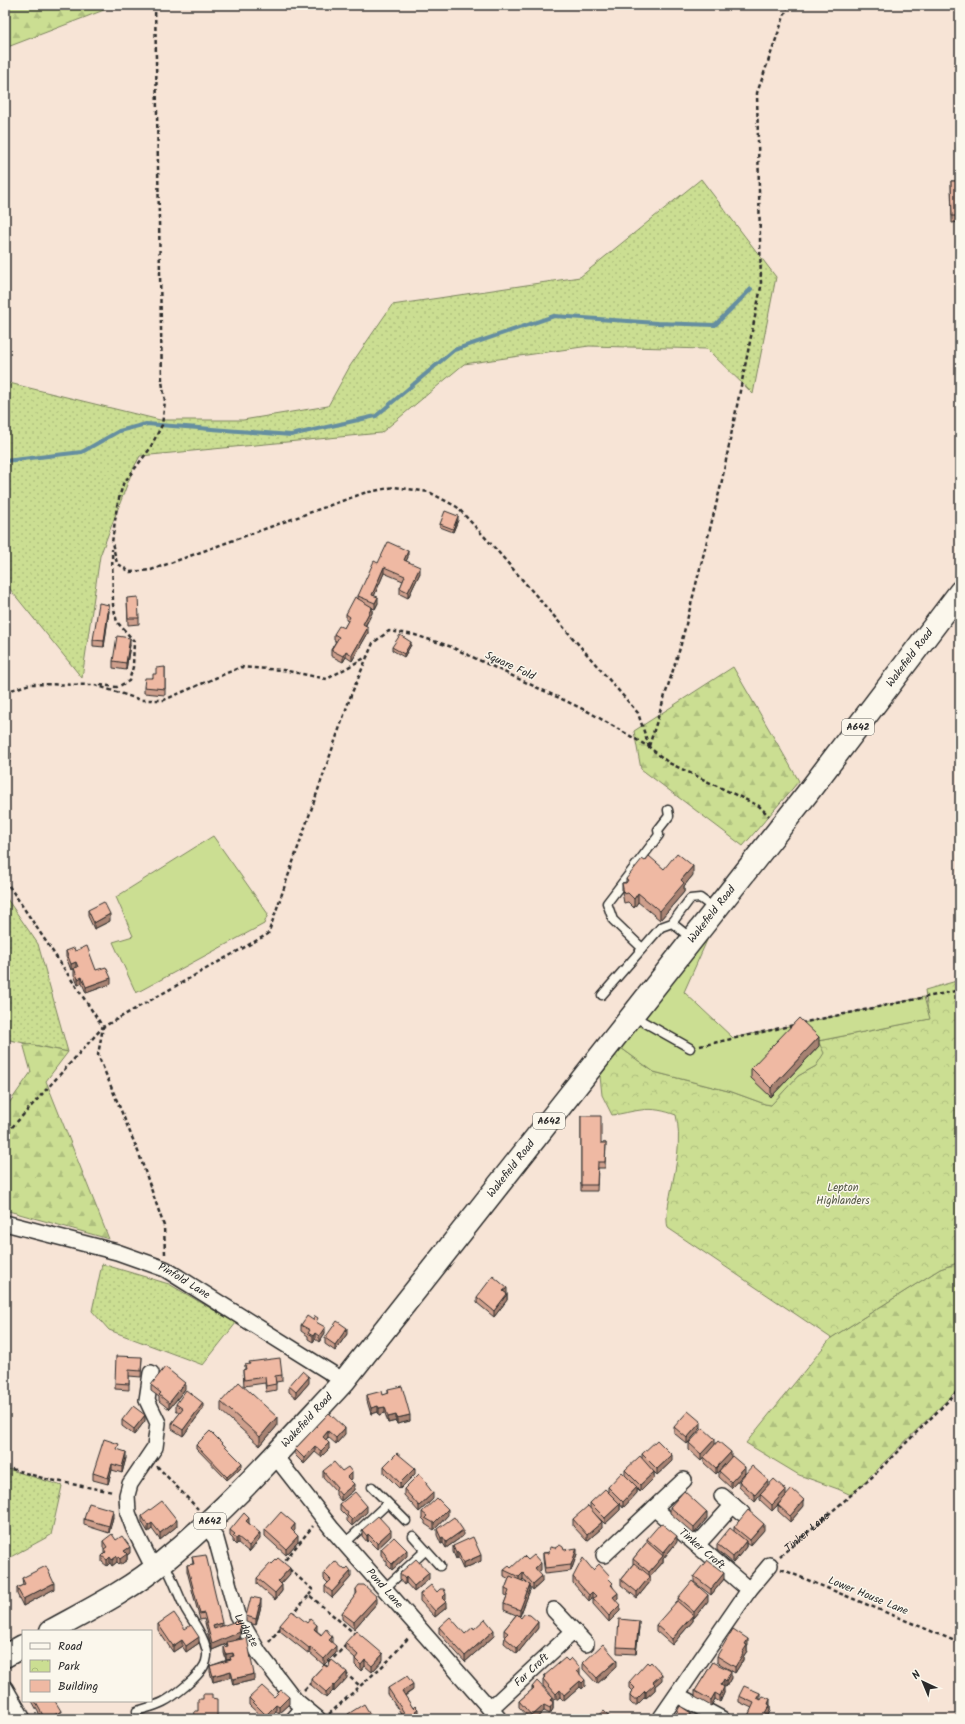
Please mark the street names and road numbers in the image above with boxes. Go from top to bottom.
street label: Wakefield Road [882,625,938,691]
street label: Square Fold [482,647,538,686]
road number: A642 [842,719,874,735]
street label: Wakefield Road [683,881,741,947]
road number: A642 [533,1113,565,1129]
street label: Wakefield Road [483,1136,540,1202]
street label: Pinfold Lane [156,1258,213,1304]
street label: Wakefield Road [277,1389,338,1452]
street label: Tinker Lane [781,1508,834,1557]
road number: A642 [194,1513,226,1529]
street label: Tinker Croft [675,1524,729,1575]
street label: Pond Lane [362,1564,407,1613]
street label: Lower House Lane [825,1572,911,1620]
street label: Lydgate [229,1610,263,1651]
street label: Far Croft [510,1649,554,1691]

